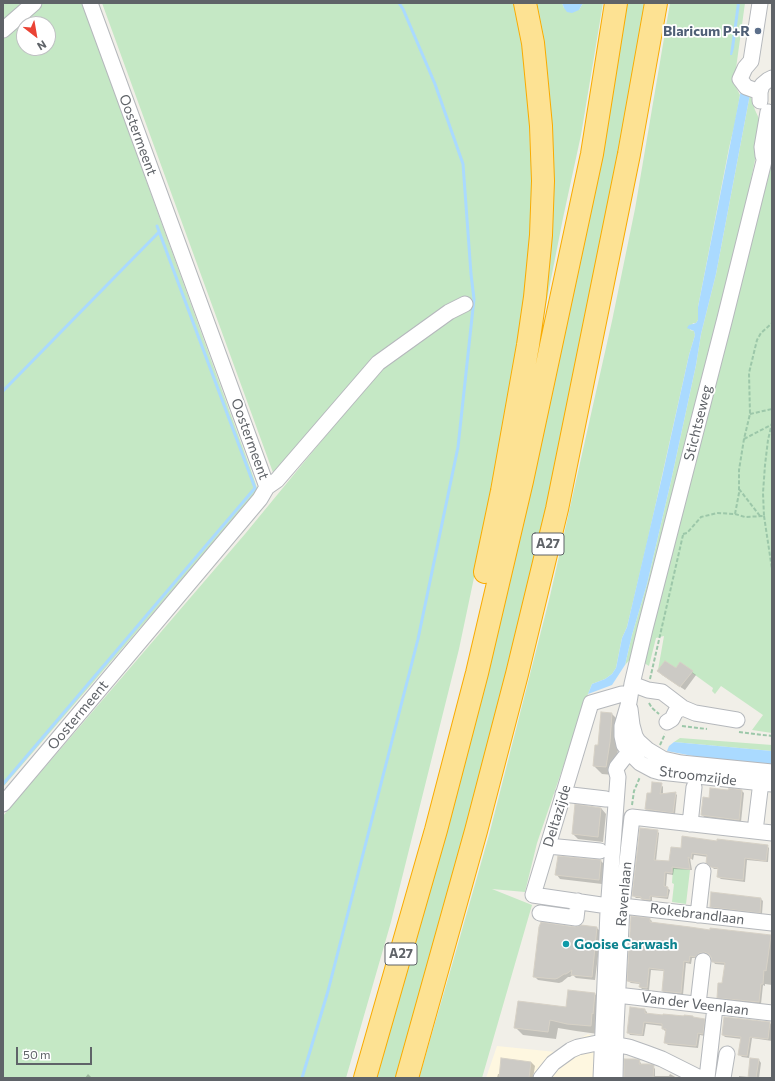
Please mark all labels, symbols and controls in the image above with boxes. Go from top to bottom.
north arrow [16,16,56,56]
place label: Blaricum P+R [663,23,750,39]
marker: Blaricum P+R [753,26,763,36]
text: N [35,38,49,54]
street label: Oostermeent [116,92,160,178]
street label: Stichtseweg [680,383,716,463]
street label: Oostermeent [228,396,272,482]
road number: A27 [532,533,564,555]
street label: Oostermeent [44,677,112,753]
street label: Stroomzijde [658,763,738,789]
street label: Deltazijde [540,783,574,849]
street label: Ravenlaan [613,861,635,927]
street label: Rokebrandlaan [649,900,745,928]
place label: Gooise Carwash [574,936,678,952]
marker: Gooise Carwash [561,939,571,949]
road number: A27 [385,943,417,965]
street label: Van der Veenlaan [640,989,750,1019]
scale bar [18,1039,94,1065]
text: 50 m [23,1047,51,1061]

